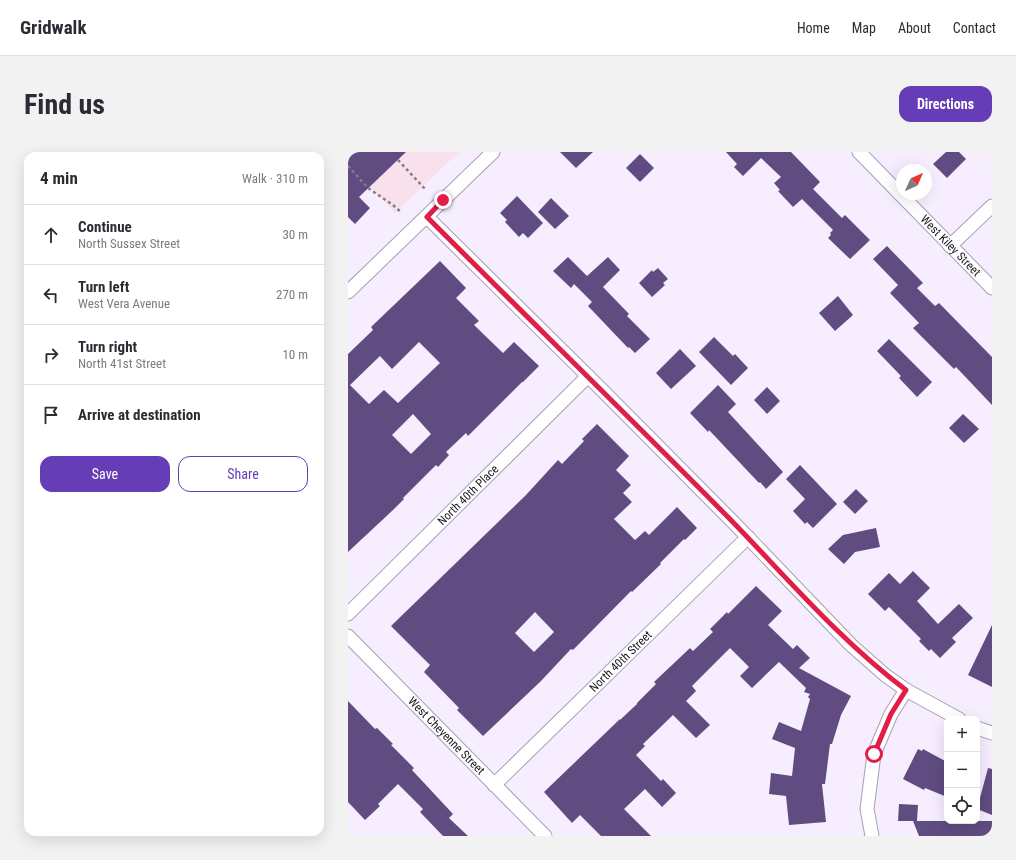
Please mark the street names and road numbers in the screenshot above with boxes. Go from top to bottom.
street label: West Kiley Street [918,212,984,279]
street label: North 40th Place [435,462,502,528]
street label: North 40th Street [587,627,655,695]
street label: West Cheyenne Street [405,694,488,778]

